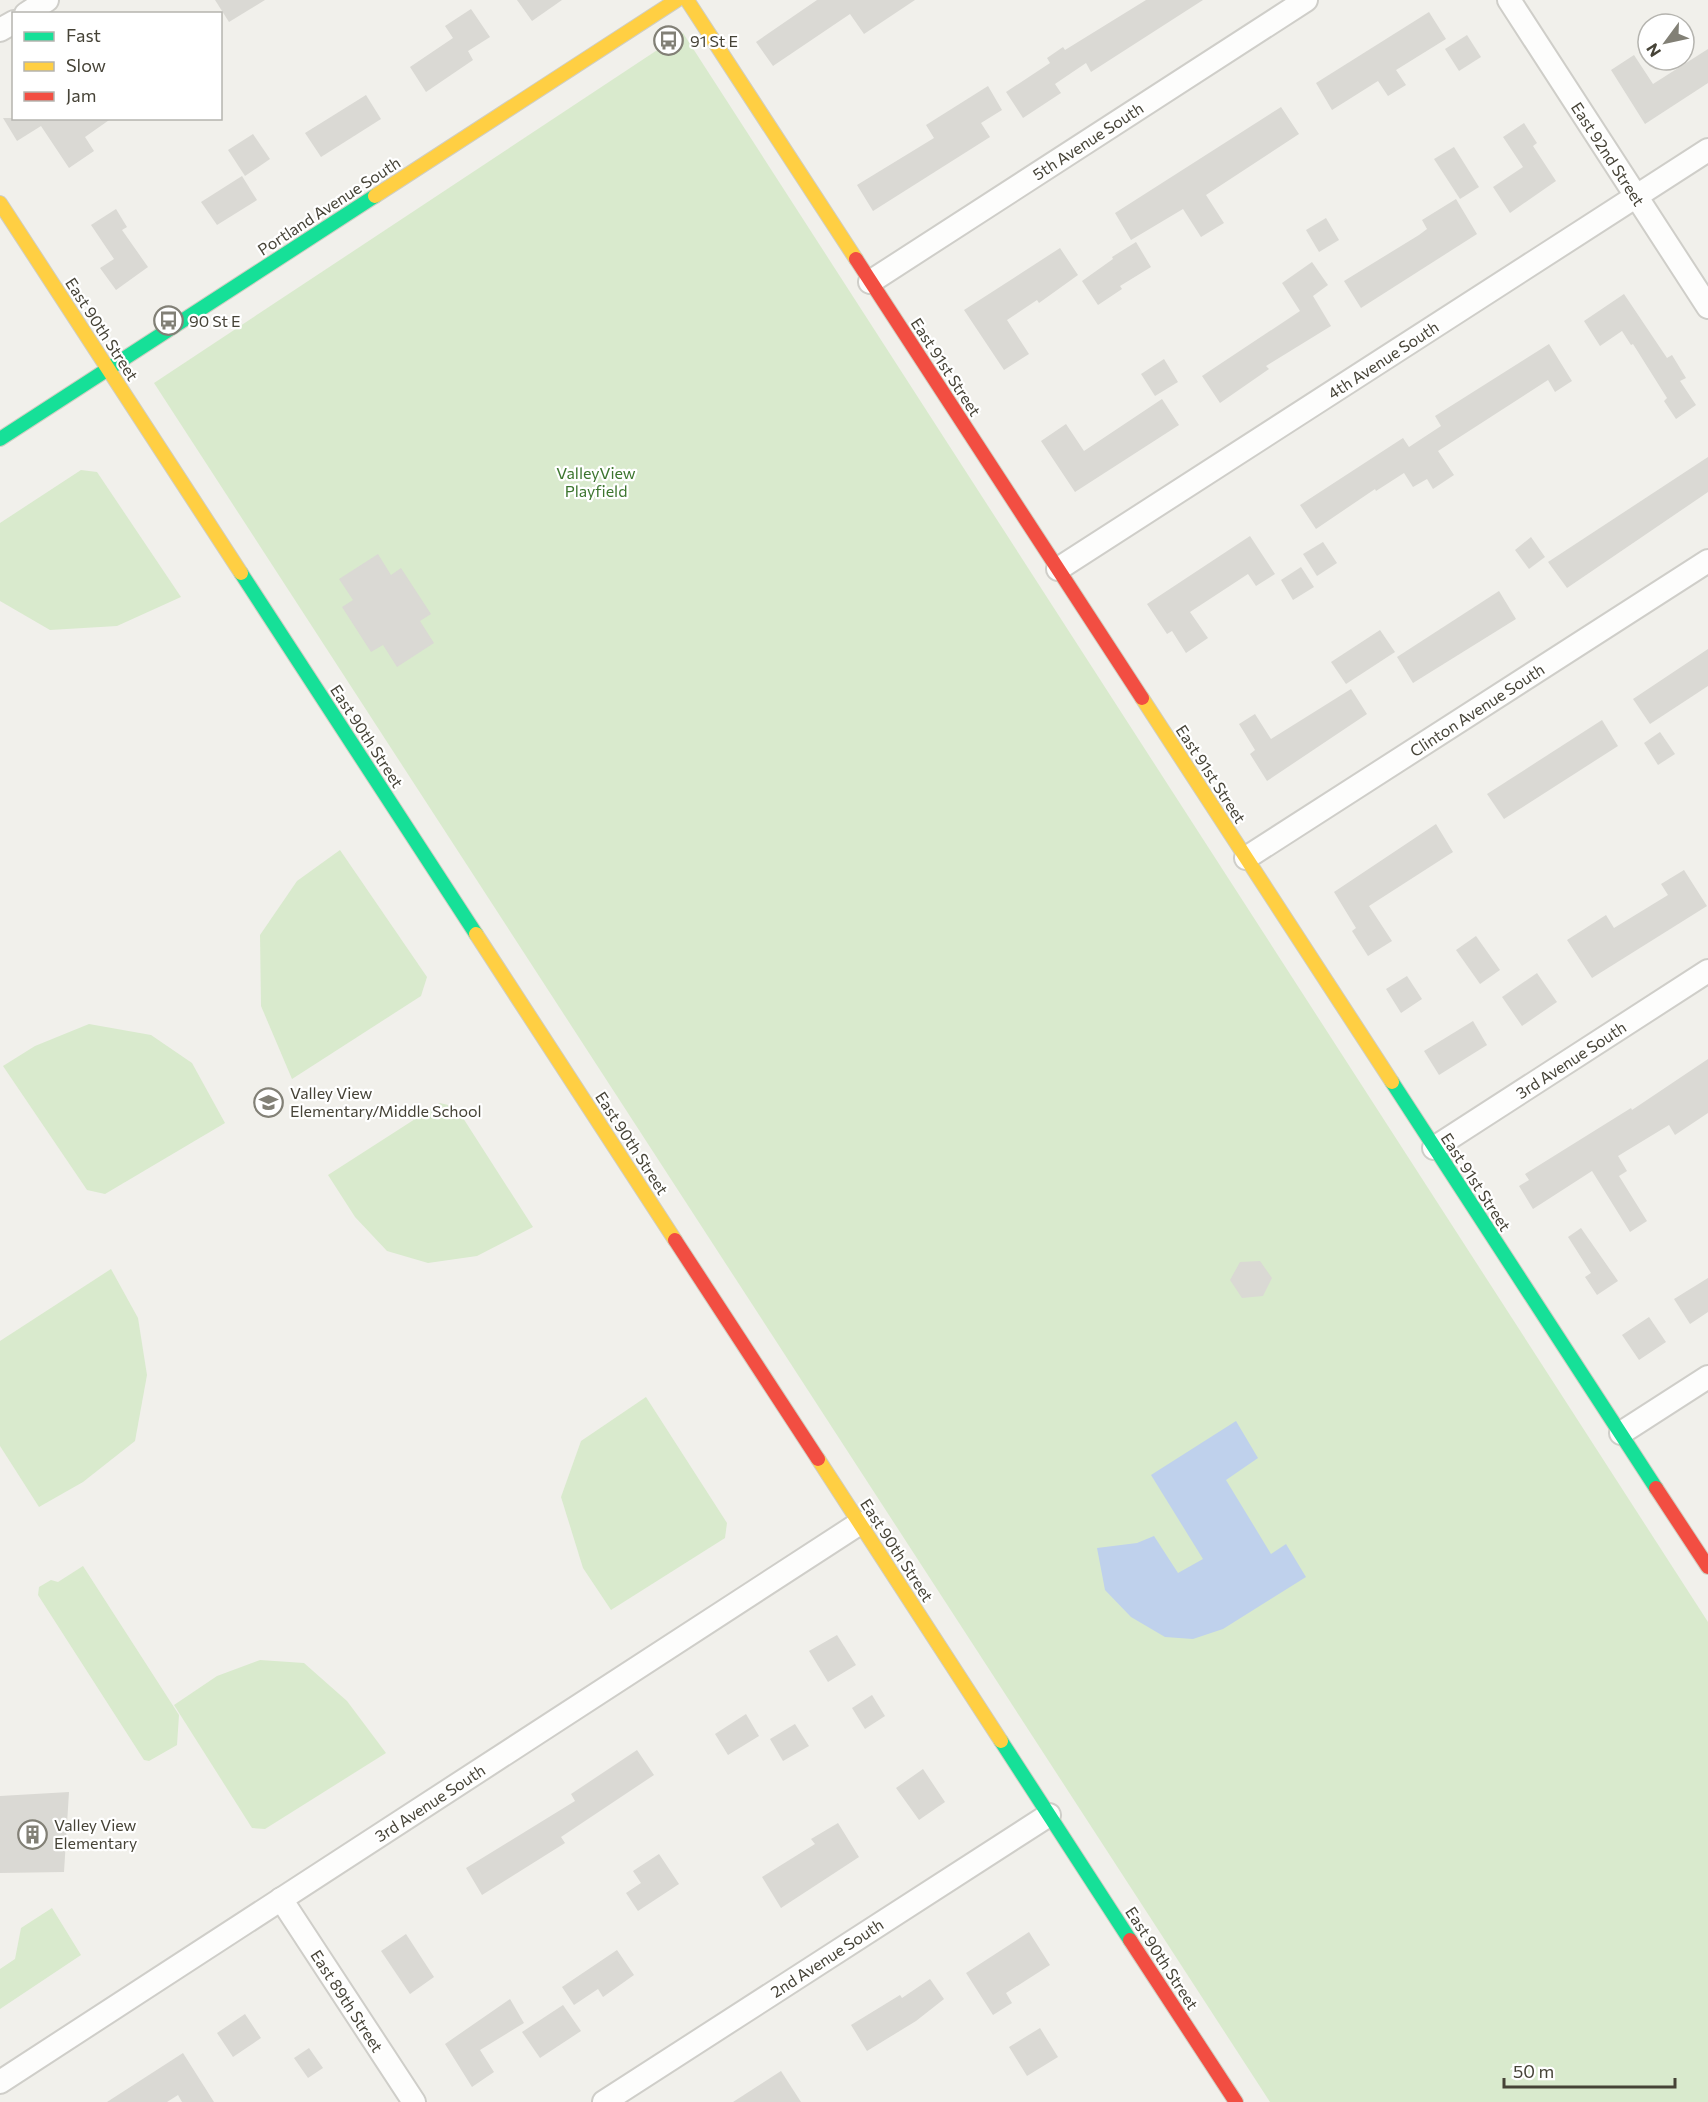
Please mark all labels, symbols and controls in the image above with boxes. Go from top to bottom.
legend [12,12,222,120]
north arrow [1636,12,1696,72]
text: Fast [66,24,101,46]
bus stop icon: 91 St E [653,25,685,57]
place label: 91 St E [690,31,738,50]
text: N [1642,40,1664,61]
text: Slow [66,54,106,76]
text: Jam [66,84,96,106]
street label: 5th Avenue South [1029,98,1147,183]
street label: East 92nd Street [1568,98,1649,210]
street label: Portland Avenue South [254,152,404,259]
street label: East 90th Street [62,274,143,384]
bus stop icon: 90 St E [152,305,184,337]
place label: 90 St E [189,311,241,330]
street label: East 91st Street [908,314,985,420]
street label: 4th Avenue South [1324,317,1442,403]
park label: ValleyView Playfield [556,463,636,500]
street label: Clinton Avenue South [1406,659,1548,760]
street label: East 90th Street [327,681,408,791]
street label: East 91st Street [1173,721,1250,827]
street label: 3rd Avenue South [1512,1017,1629,1102]
place label: Valley View Elementary/Middle School [290,1083,482,1120]
school or university icon: Valley View Elementary/Middle School [253,1086,285,1118]
street label: East 90th Street [592,1088,673,1198]
street label: East 91st Street [1438,1129,1515,1235]
street label: East 90th Street [857,1495,938,1605]
street label: 3rd Avenue South [371,1760,488,1845]
place label: Valley View Elementary [54,1815,137,1852]
building icon: Valley View Elementary [17,1818,49,1850]
street label: East 90th Street [1122,1903,1203,2013]
street label: 2nd Avenue South [767,1914,887,2001]
street label: East 89th Street [307,1946,388,2056]
scale bar [1504,2051,1675,2089]
text: 50 m [1513,2060,1554,2082]

